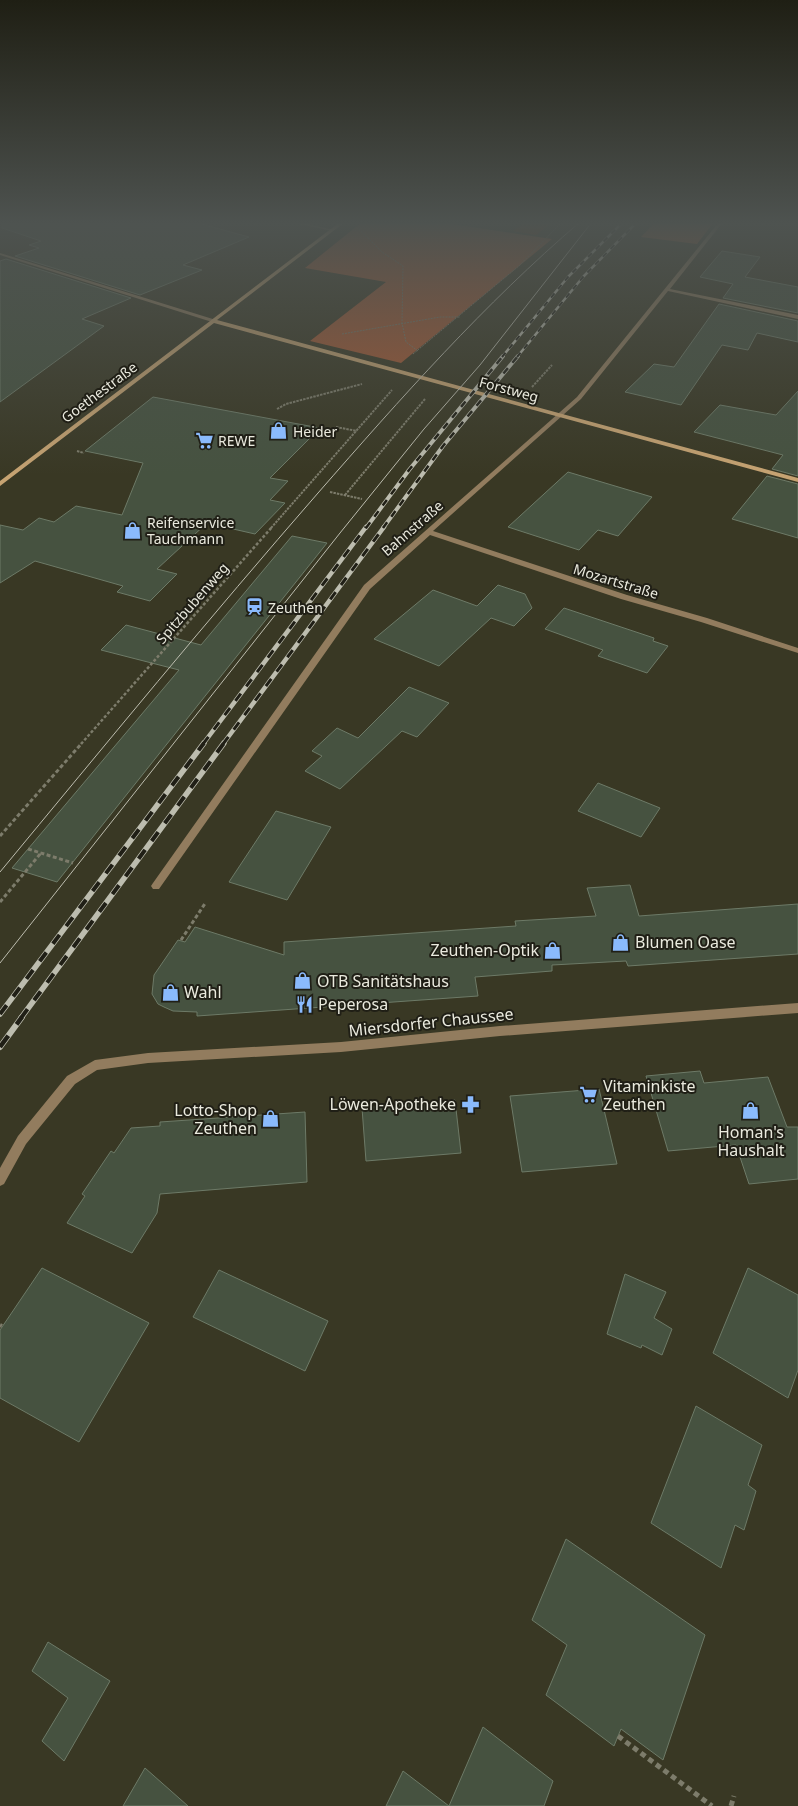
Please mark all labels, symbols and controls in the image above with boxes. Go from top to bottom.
street label: Goethestraße [57,357,141,427]
street label: Forstweg [477,372,541,406]
shop icon: Heider [269,421,289,441]
place label: Heider [293,422,337,441]
supermarket icon: REWE [194,430,214,450]
place label: REWE [218,431,255,450]
street label: Bahnstraße [377,496,447,560]
place label: Reifenservice Tauchmann [147,513,234,548]
shop icon: Reifenservice Tauchmann [123,520,143,540]
street label: Spitzbubenweg [152,558,232,648]
street label: Mozartstraße [571,559,661,603]
station icon: Zeuthen [244,597,264,617]
place label: Zeuthen [268,598,323,617]
place label: Blumen Oase [635,931,736,953]
shop icon: Blumen Oase [611,932,631,952]
place label: Zeuthen-Optik [430,939,539,961]
shop icon: Zeuthen-Optik [543,940,563,960]
place label: OTB Sanitätshaus [317,970,449,992]
shop icon: OTB Sanitätshaus [293,971,313,991]
place label: Wahl [184,981,222,1003]
shop icon: Wahl [160,982,180,1002]
place label: Peperosa [318,993,388,1015]
restaurant icon: Peperosa [294,994,314,1014]
street label: Miersdorfer Chaussee [347,1002,515,1042]
place label: Vitaminkiste Zeuthen [603,1075,696,1115]
supermarket icon: Vitaminkiste Zeuthen [579,1085,599,1105]
place label: Löwen-Apotheke [330,1093,456,1115]
pharmacy icon: Löwen-Apotheke [460,1094,480,1114]
place label: Lotto-Shop Zeuthen [174,1099,257,1139]
shop icon: Homan's Haushalt [741,1101,761,1121]
shop icon: Lotto-Shop Zeuthen [261,1109,281,1129]
place label: Homan's Haushalt [717,1121,785,1161]

